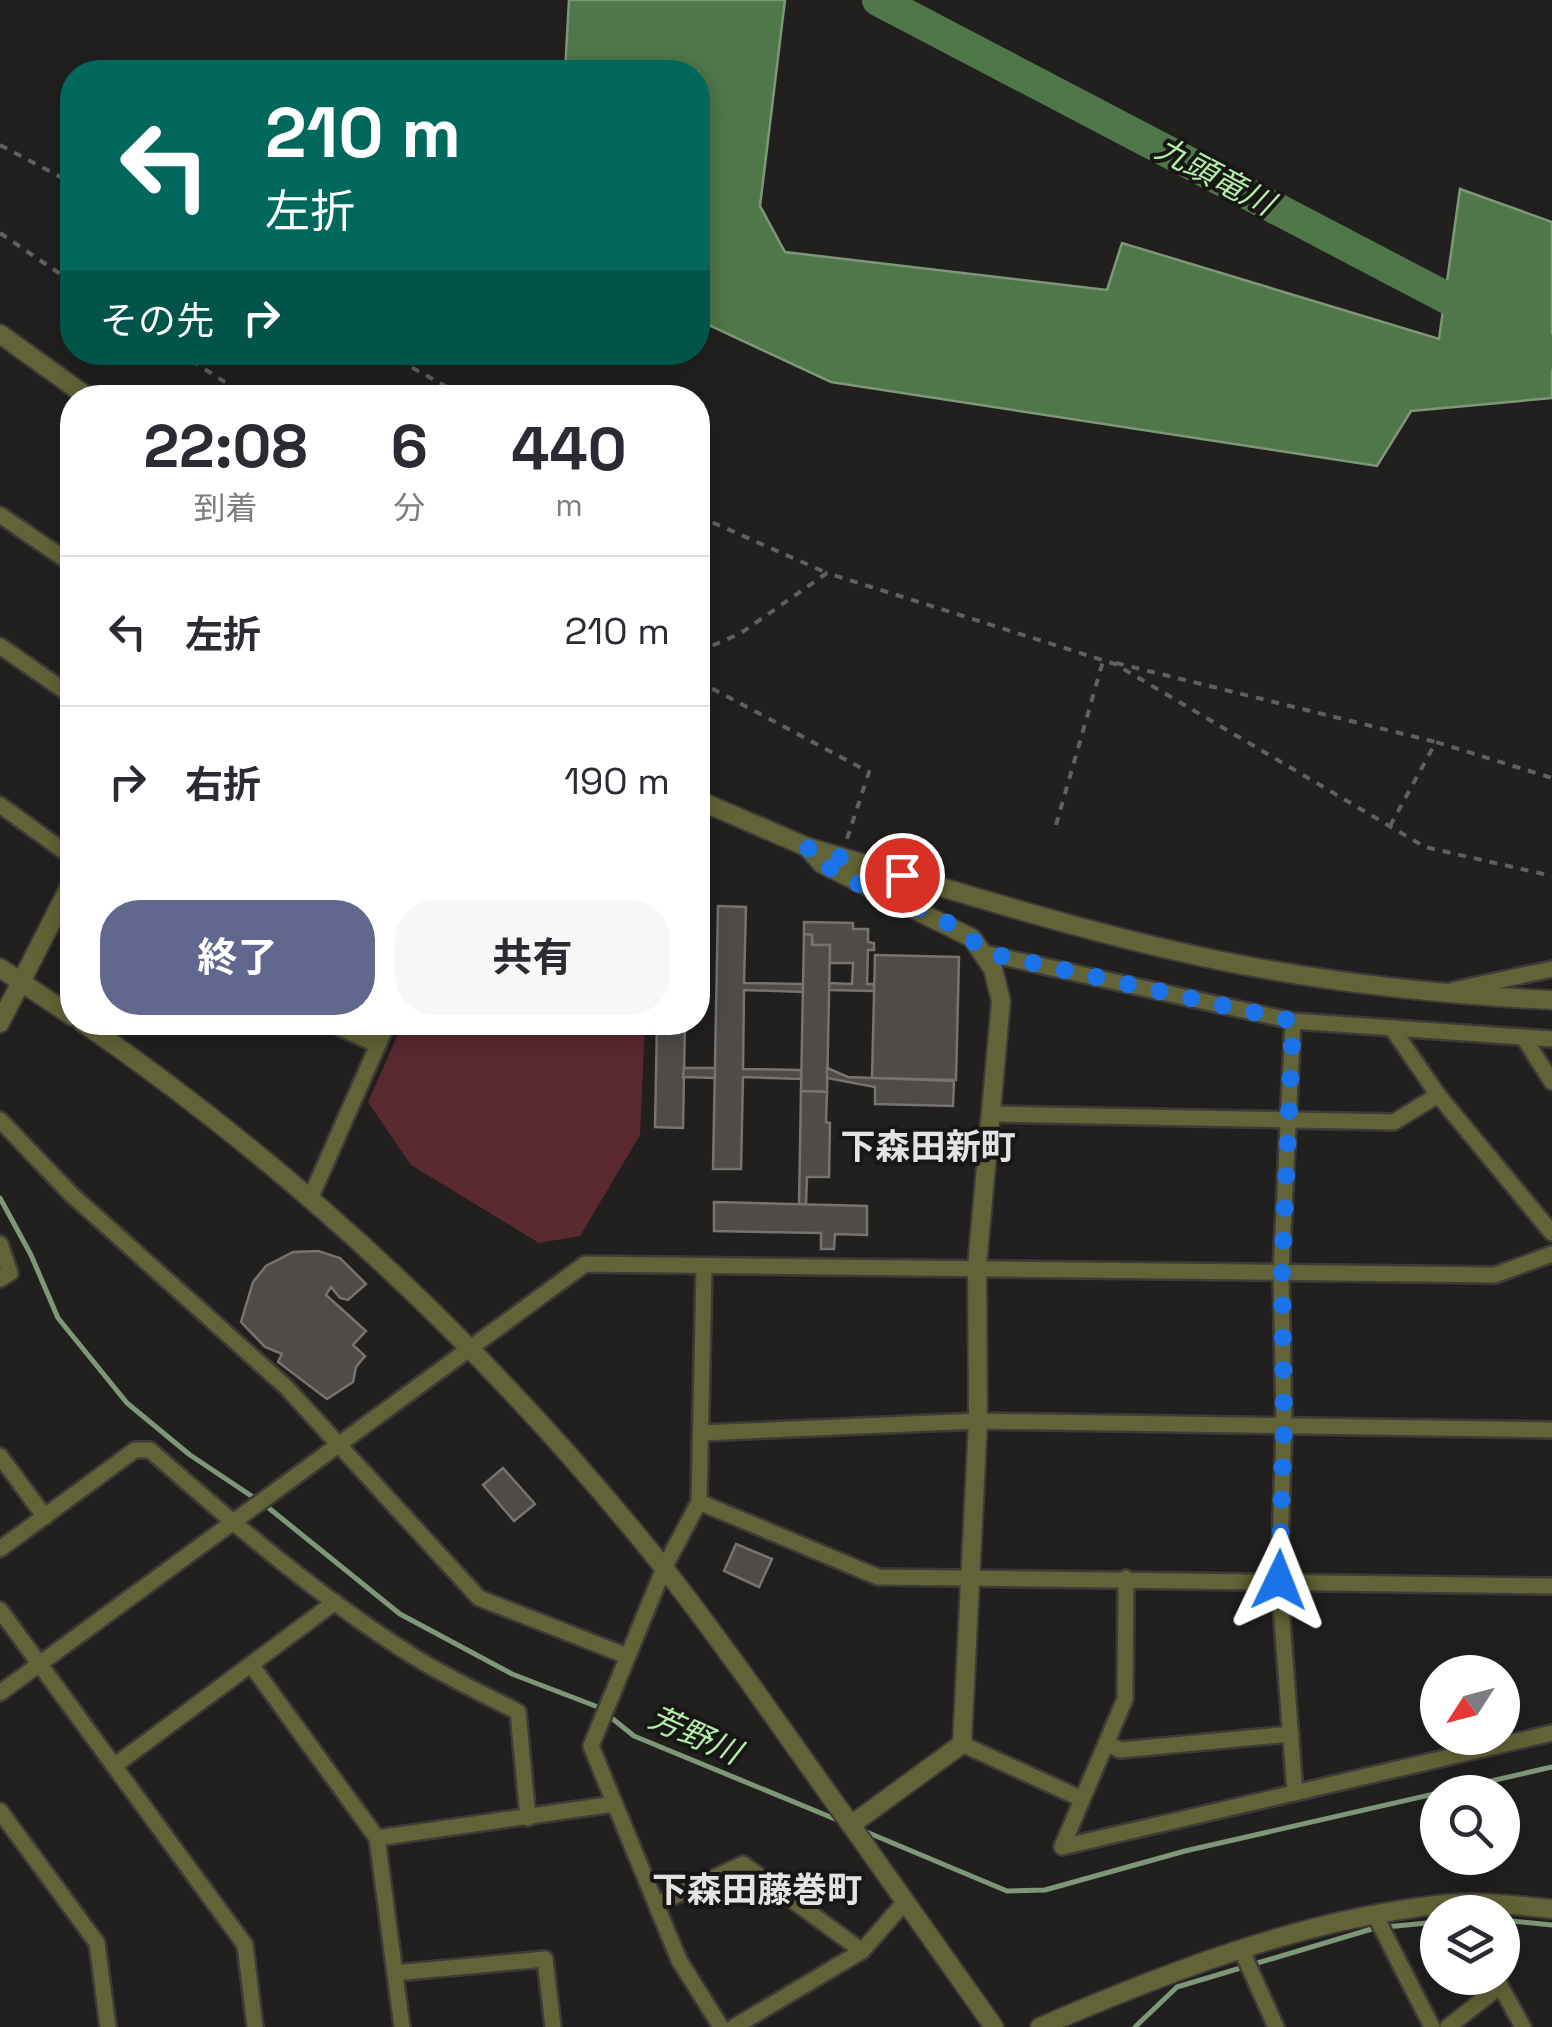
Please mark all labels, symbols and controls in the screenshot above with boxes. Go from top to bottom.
text: 210 m [265,88,461,177]
icon: left [100,100,230,230]
water label: 九頭竜川 [1149,128,1284,225]
text: 左折 [265,183,355,240]
icon: right [234,290,289,345]
text: その先 [100,297,214,345]
text: 22:08 [143,408,307,485]
text: 6 [391,408,428,485]
text: 440 [511,411,627,488]
text: m [555,485,583,525]
text: 到着 [193,488,257,528]
text: 分 [393,488,425,528]
icon: left [100,604,155,659]
text: 210 m [564,607,670,655]
text: 左折 [185,611,261,659]
icon: right [100,754,155,809]
text: 190 m [564,757,670,805]
text: 右折 [185,761,261,809]
pin [860,833,945,918]
icon: arrive [875,848,930,903]
button: 終了 [100,900,375,1015]
button: 共有 [395,900,670,1015]
district label: 下森田新町 [840,1125,1016,1169]
position arrow [1227,1528,1331,1632]
north arrow [1420,1655,1520,1755]
map controls [1420,1655,1520,1995]
water label: 芳野川 [643,1697,750,1774]
button: search [1420,1775,1520,1875]
district label: 下森田藤巻町 [652,1868,862,1912]
button: layers [1420,1895,1520,1995]

